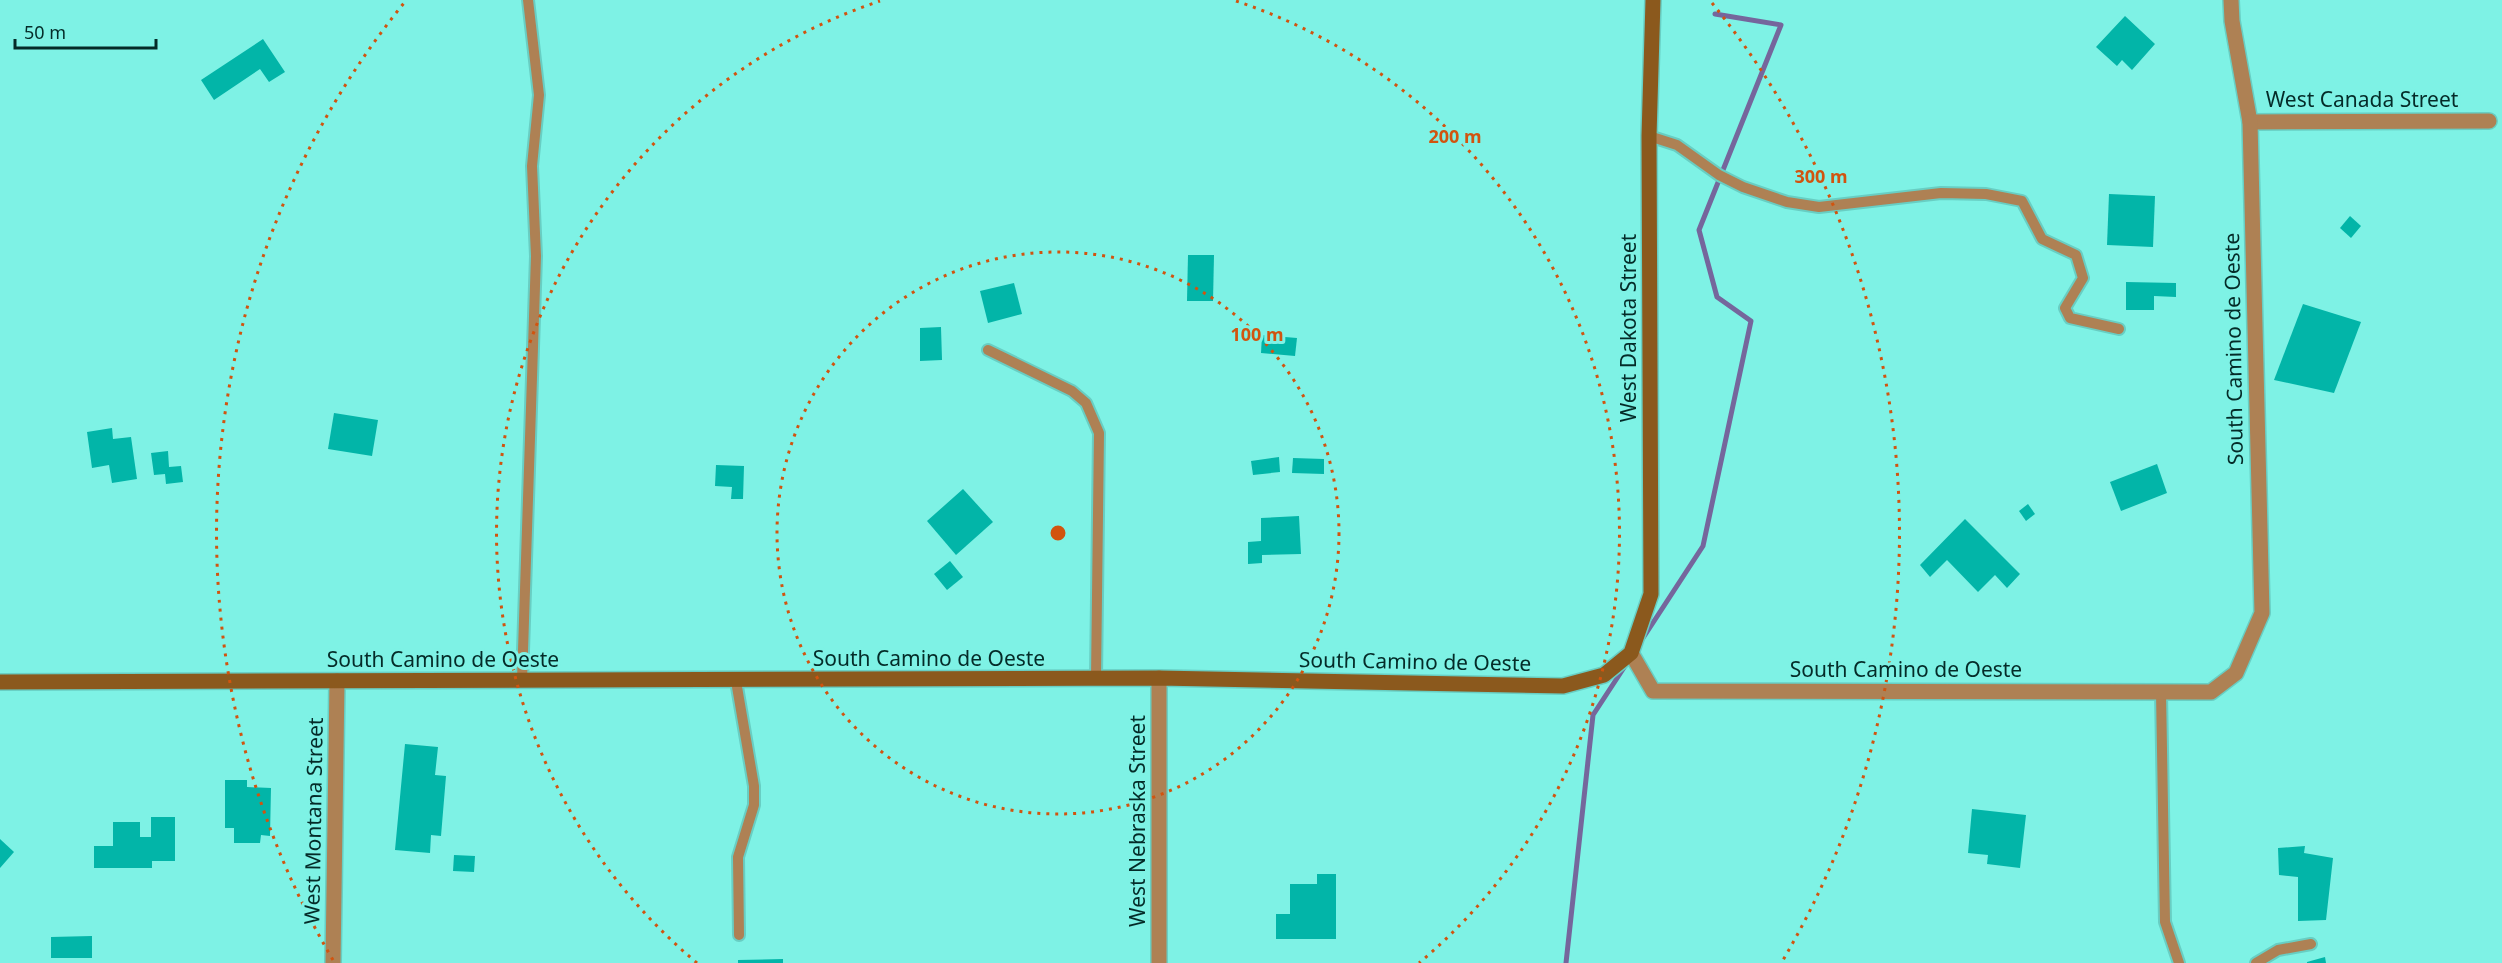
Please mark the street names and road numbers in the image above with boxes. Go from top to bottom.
street label: West Canada Street [2266,85,2459,113]
street label: West Dakota Street [1614,233,1642,422]
street label: South Camino de Oeste [2217,233,2249,465]
street label: South Camino de Oeste [813,644,1045,672]
street label: South Camino de Oeste [327,645,559,673]
street label: South Camino de Oeste [1299,645,1531,677]
street label: South Camino de Oeste [1790,655,2022,683]
street label: West Nebraska Street [1123,715,1151,927]
street label: West Montana Street [297,717,329,925]

